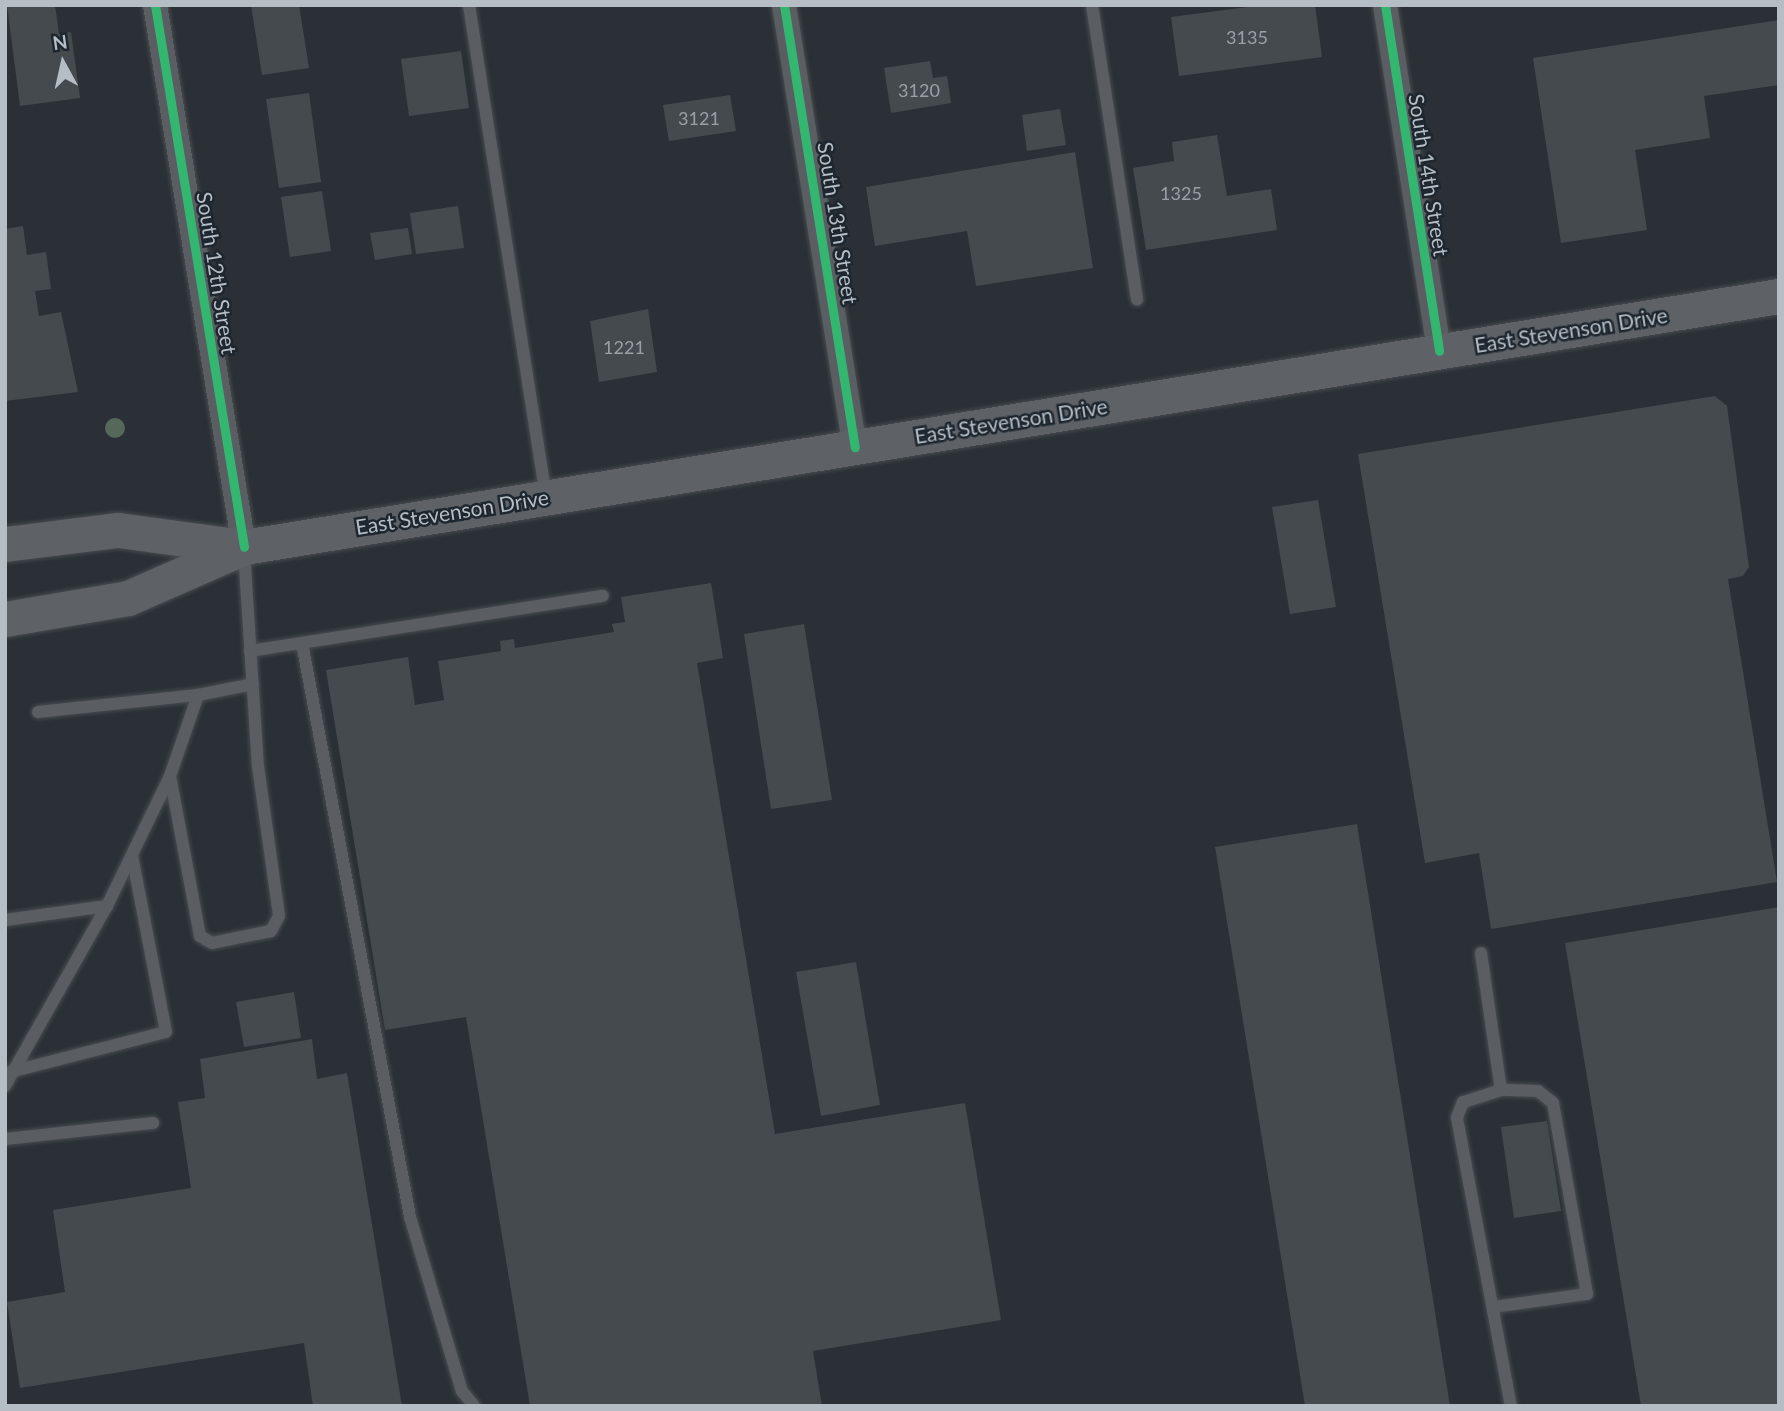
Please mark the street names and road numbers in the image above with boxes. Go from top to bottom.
street label: South 14th Street [1404,92,1454,258]
street label: South 13th Street [813,140,863,306]
street label: South 12th Street [192,190,242,356]
street label: East Stevenson Drive [1473,302,1669,358]
street label: East Stevenson Drive [913,393,1109,449]
street label: East Stevenson Drive [354,484,550,540]

